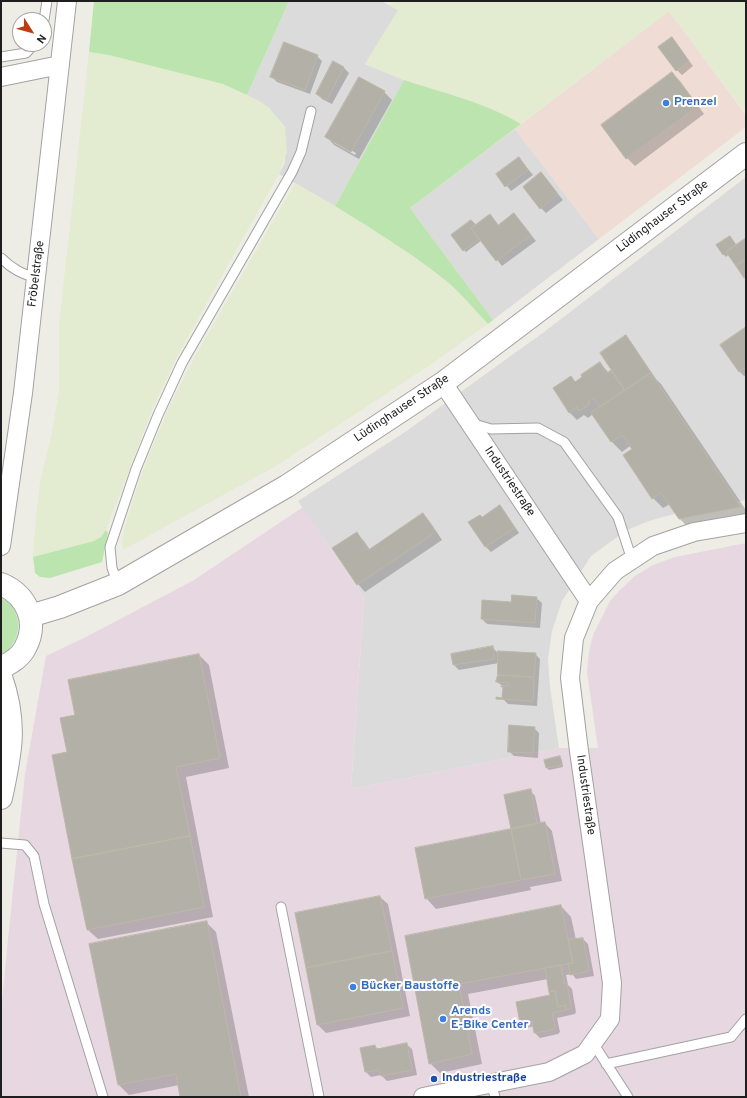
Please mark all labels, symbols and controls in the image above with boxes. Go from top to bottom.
north arrow [12,12,52,52]
text: N [33,31,49,46]
place label: Prenzel [674,96,717,110]
marker: Prenzel [661,98,671,108]
street label: Lüdinghauser Straße [614,178,712,256]
street label: Fröbelstraße [26,240,48,308]
street label: Lüdinghauser Straße [352,372,452,446]
street label: Industriestraße [480,444,538,520]
street label: Industriestraße [572,754,598,836]
place label: Bücker Baustoffe [361,980,459,994]
marker: Bücker Baustoffe [348,982,358,992]
place label: Arends E-Bike Center [451,1005,529,1033]
marker: Arends E-Bike Center [438,1014,448,1024]
place label: Industriestraße [442,1072,527,1086]
marker: Industriestraße [429,1074,439,1084]

